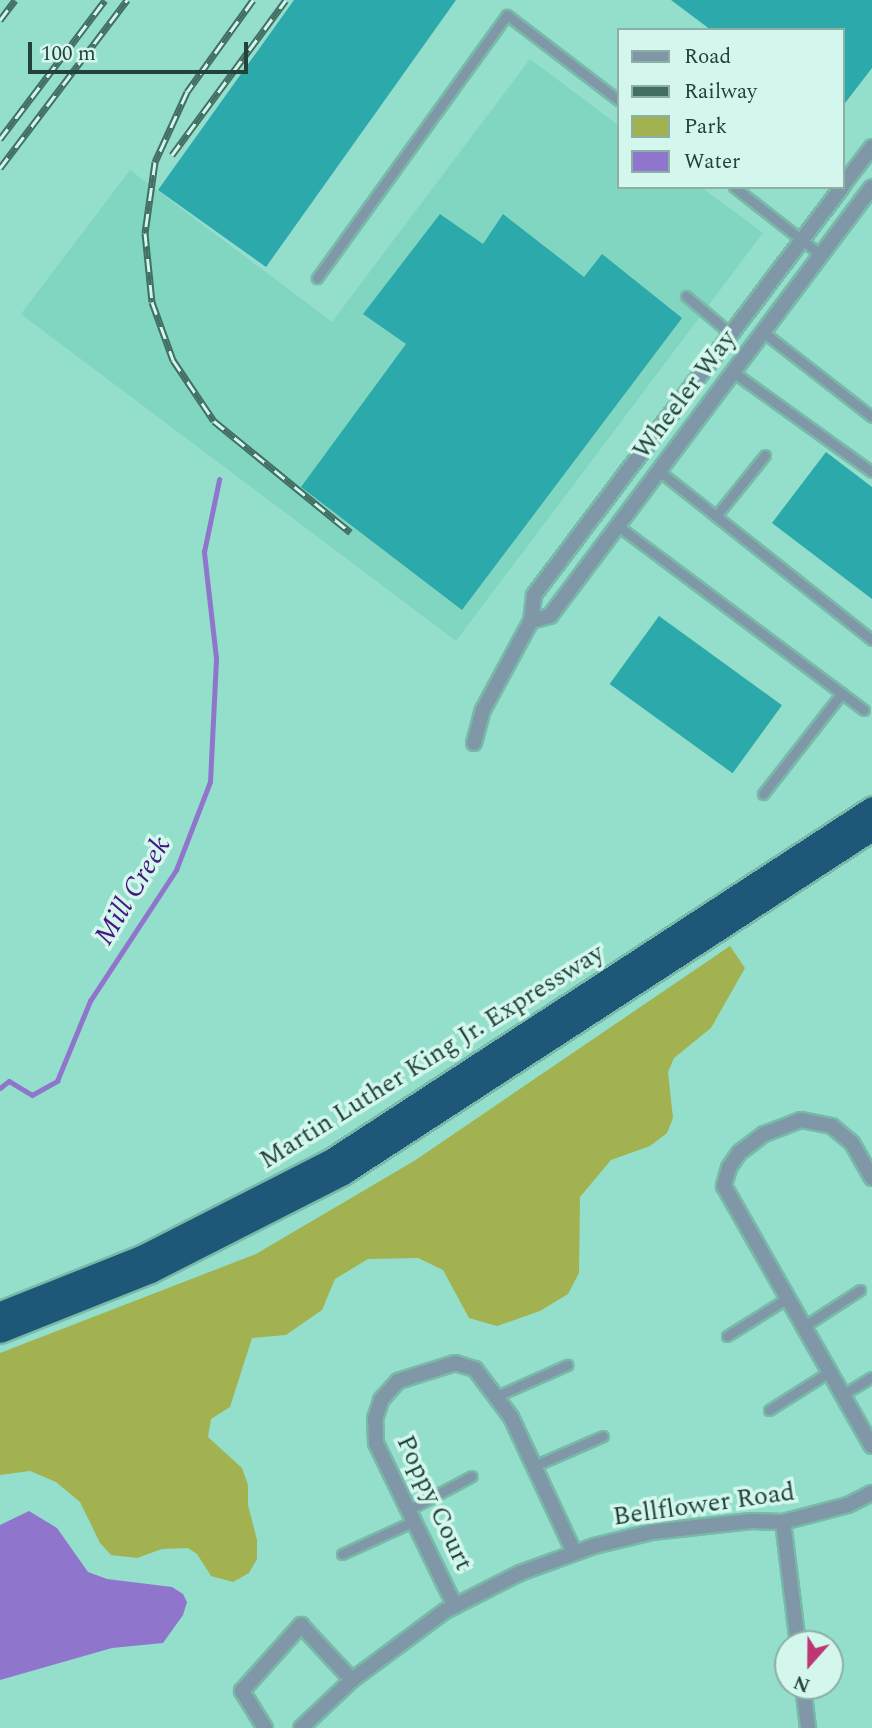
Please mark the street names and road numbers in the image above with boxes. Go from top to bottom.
street label: Wheeler Way [627,325,743,465]
street label: Martin Luther King Jr. Expressway [254,938,610,1176]
street label: Poppy Court [389,1430,479,1576]
street label: Bellflower Road [611,1477,797,1533]

